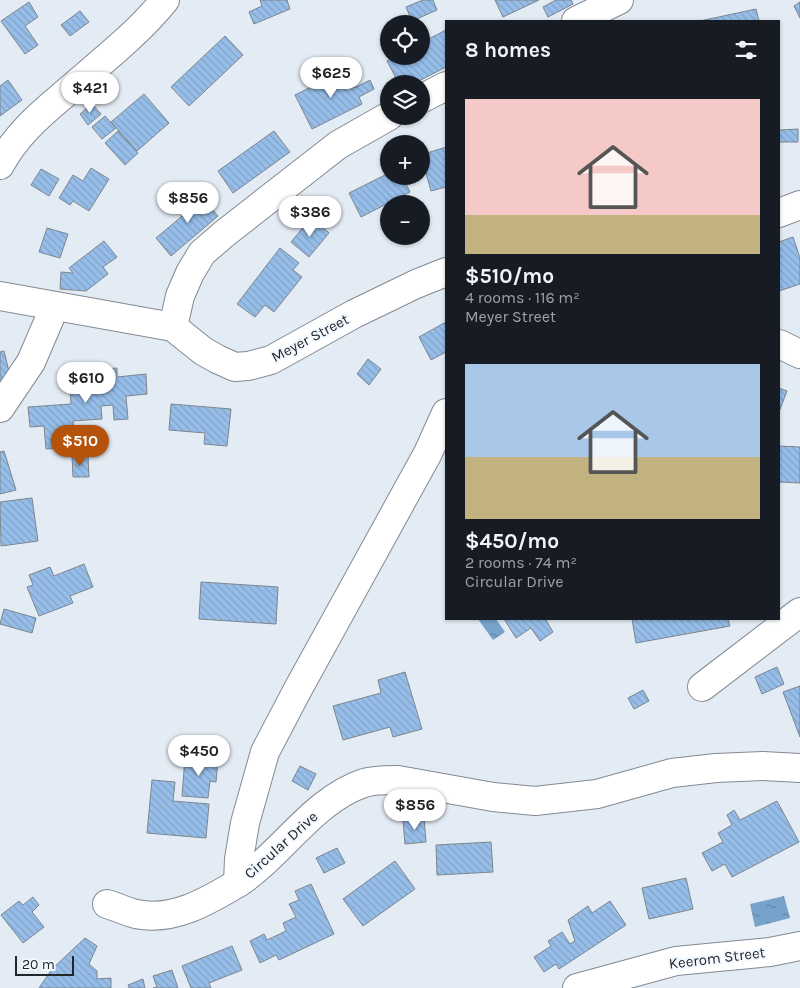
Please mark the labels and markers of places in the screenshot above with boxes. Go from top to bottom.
pin: $625 [301,56,361,99]
pin: $421 [60,72,120,114]
pin: $856 [158,182,218,224]
pin: $386 [280,196,340,238]
pin: $610 [56,362,116,404]
pin: $510 [50,424,110,467]
pin: $450 [169,734,229,777]
pin: $856 [385,788,445,831]

